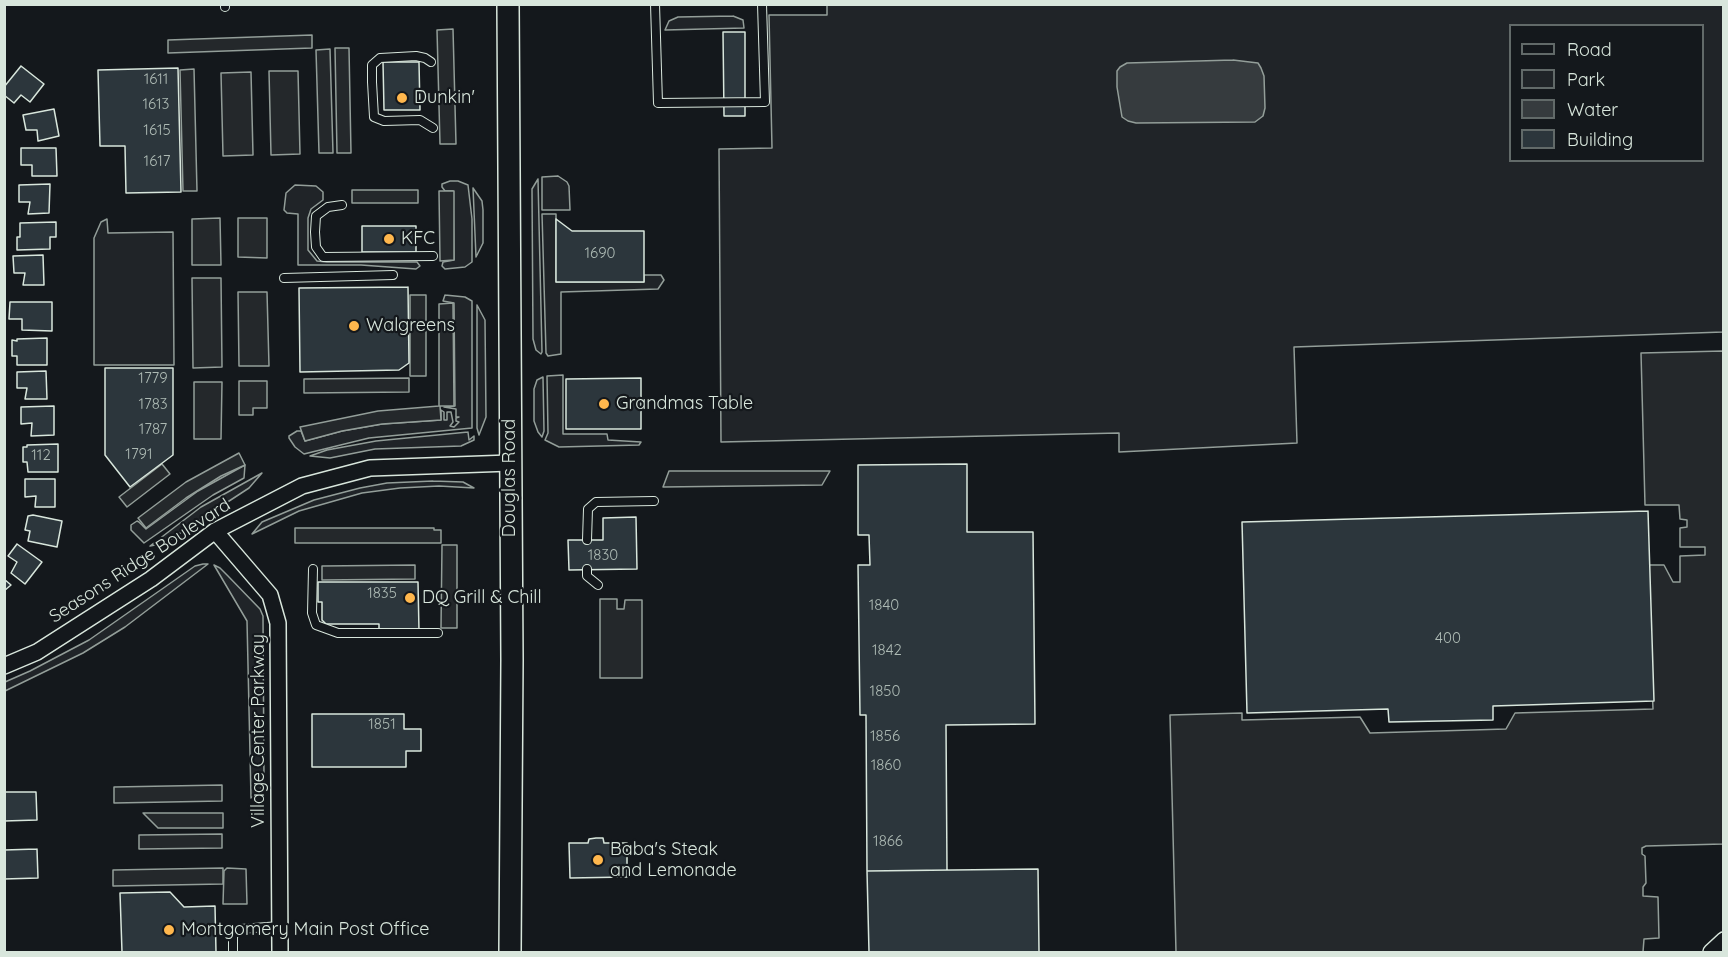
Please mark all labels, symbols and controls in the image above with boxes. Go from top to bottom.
legend [1509,24,1704,162]
text: Road [1567,38,1612,61]
text: Park [1567,68,1605,91]
house number: 1611 [144,70,168,88]
place label: Dunkin' [414,87,475,109]
marker: Dunkin' [395,91,409,105]
house number: 1613 [143,95,169,113]
text: Water [1567,98,1618,121]
house number: 1615 [143,121,171,139]
text: Building [1567,128,1633,151]
house number: 1617 [144,152,170,170]
place label: KFC [401,228,435,250]
marker: KFC [382,232,396,246]
house number: 1690 [585,244,615,262]
place label: Walgreens [366,315,455,337]
marker: Walgreens [347,319,361,333]
house number: 1779 [138,369,168,387]
place label: Grandmas Table [616,393,753,415]
house number: 1783 [138,395,168,413]
marker: Grandmas Table [597,397,611,411]
street label: Douglas Road [499,419,521,537]
house number: 1787 [139,420,167,438]
house number: 1791 [125,445,153,463]
house number: 112 [31,446,51,464]
street label: Seasons Ridge Boulevard [45,494,235,628]
house number: 1830 [588,546,618,564]
house number: 1835 [367,584,397,602]
place label: DQ Grill & Chill [422,587,542,609]
marker: DQ Grill & Chill [403,591,417,605]
house number: 1840 [869,596,899,614]
house number: 400 [1435,629,1461,647]
street label: Village Center Parkway [248,634,270,828]
house number: 1842 [872,641,902,659]
house number: 1850 [870,682,900,700]
house number: 1851 [368,715,396,733]
house number: 1856 [870,727,900,745]
house number: 1860 [871,756,901,774]
house number: 1866 [873,832,903,850]
place label: Baba's Steak and Lemonade [610,839,737,882]
marker: Baba's Steak and Lemonade [591,853,605,867]
place label: Montgomery Main Post Office [181,919,429,941]
marker: Montgomery Main Post Office [162,923,176,937]

